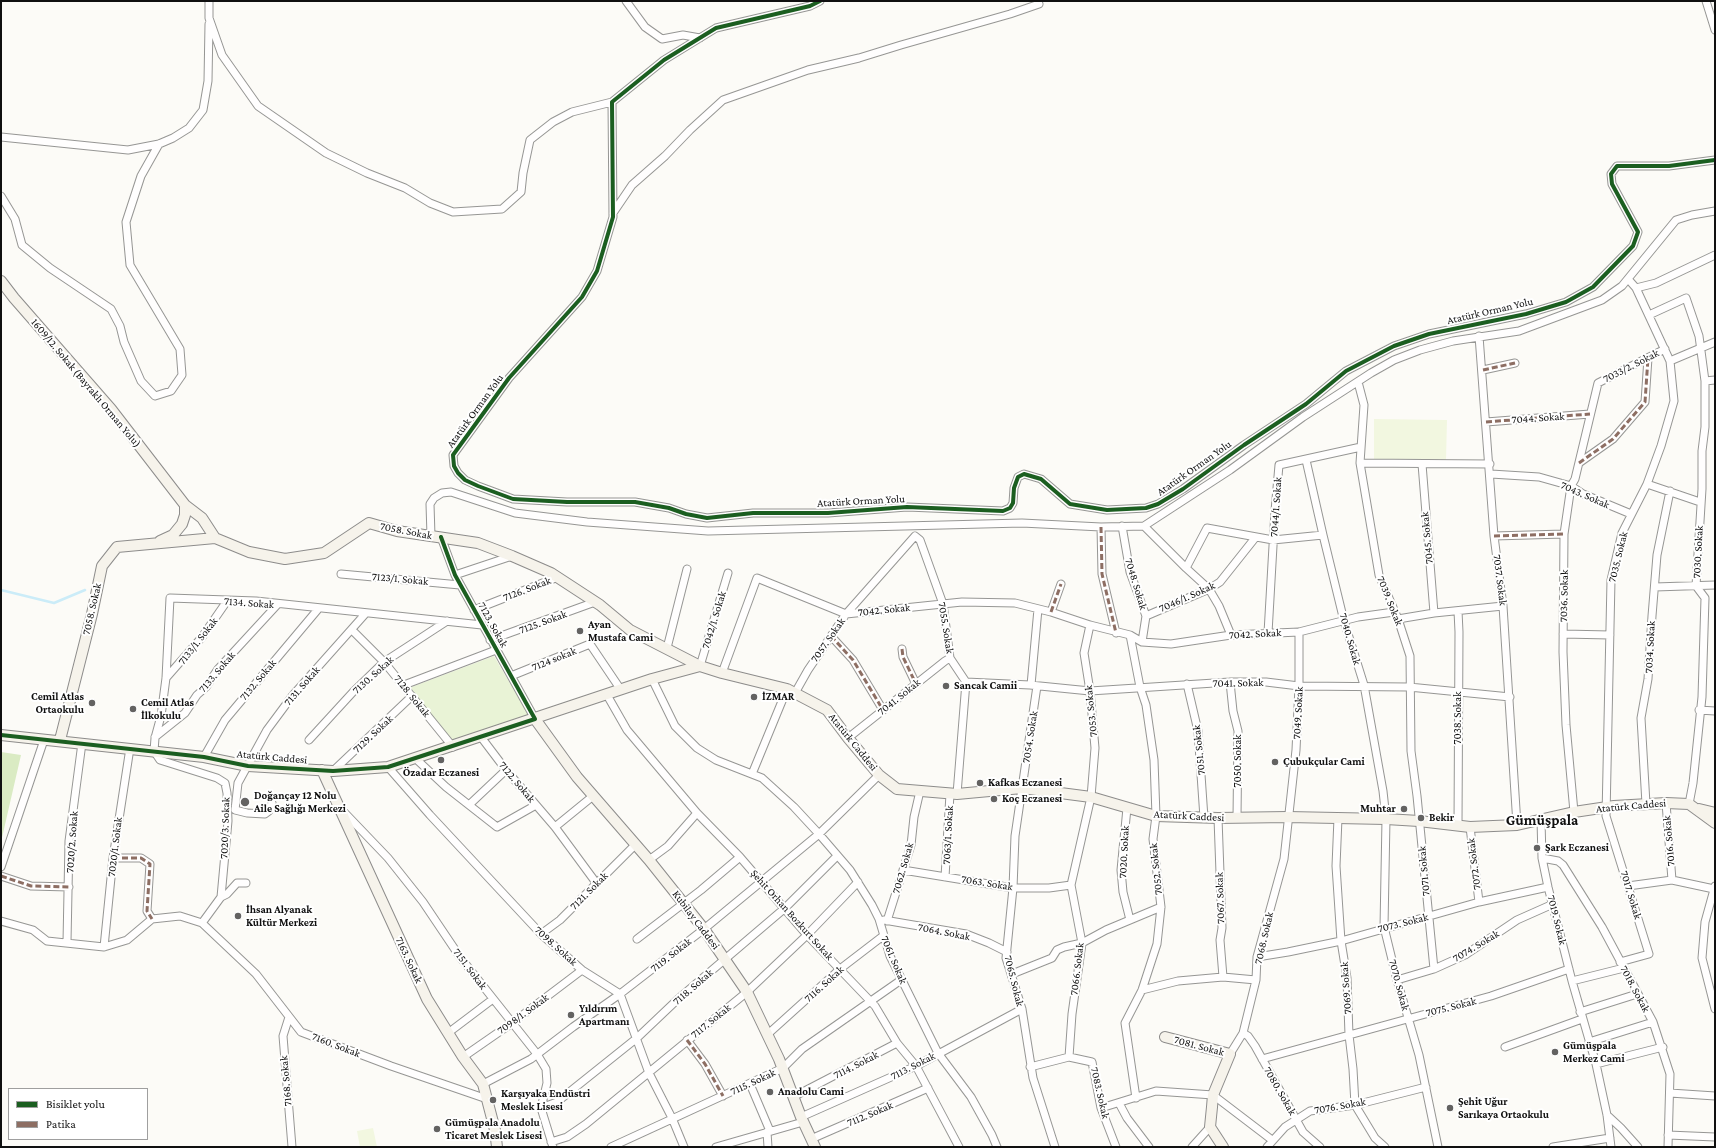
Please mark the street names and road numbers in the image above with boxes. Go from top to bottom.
street label: Atatürk Orman Yolu [1446,295,1534,327]
street label: 1609/12. Sokak (Bayraklı Orman Yolu) [28,316,144,450]
street label: 7033/2. Sokak [1601,346,1661,386]
street label: Atatürk Orman Yolu [444,372,506,450]
street label: 7044. Sokak [1511,410,1565,426]
street label: Atatürk Orman Yolu [1154,437,1234,499]
street label: 7044/1. Sokak [1267,477,1285,537]
street label: 7043. Sokak [1558,478,1612,512]
street label: Atatürk Orman Yolu [817,492,905,510]
street label: 7045. Sokak [1418,511,1436,565]
street label: 7058. Sokak [379,519,433,543]
street label: 7030. Sokak [1690,525,1706,579]
street label: 7035. Sokak [1605,530,1631,584]
street label: 7037. Sokak [1490,554,1510,606]
street label: 7048. Sokak [1122,557,1150,611]
street label: 7123/1. Sokak [371,570,429,588]
street label: 7036. Sokak [1557,570,1571,622]
street label: 7126. Sokak [501,574,553,604]
street label: 7039. Sokak [1374,574,1406,628]
street label: 7046/1. Sokak [1157,579,1217,615]
street label: 7058. Sokak [80,582,104,636]
street label: 7042/1. Sokak [699,590,729,650]
street label: 7134. Sokak [223,595,275,611]
street label: 7123. Sokak [475,600,511,650]
street label: 7042. Sokak [857,601,911,619]
street label: 7055. Sokak [935,601,957,655]
street label: 7125. Sokak [517,607,569,637]
street label: 7040. Sokak [1336,612,1364,666]
street label: 7133/1. Sokak [175,615,221,667]
street label: 7057. Sokak [808,615,848,665]
street label: 7034. Sokak [1642,620,1658,674]
street label: 7042. Sokak [1228,626,1282,642]
street label: 7124 sokak [530,644,578,674]
street label: 7133. Sokak [196,649,238,695]
street label: 7130. Sokak [350,653,396,697]
street label: 7132. Sokak [237,657,279,703]
street label: 7131. Sokak [281,663,323,709]
street label: 7128. Sokak [391,672,433,720]
street label: 7041. Sokak [875,676,923,718]
street label: 7041. Sokak [1212,676,1264,690]
street label: 7053. Sokak [1082,684,1100,738]
street label: 7049. Sokak [1290,686,1306,740]
street label: 7038. Sokak [1451,692,1465,744]
street label: Atatürk Caddesi [826,710,880,774]
street label: 7054. Sokak [1019,710,1041,764]
street label: 7129. Sokak [350,712,396,756]
street label: 7051. Sokak [1190,724,1208,776]
street label: 7050. Sokak [1231,735,1245,787]
street label: Atatürk Caddesi [236,747,308,767]
street label: 7122. Sokak [496,759,538,805]
street label: Atatürk Caddesi [1595,796,1667,816]
street label: 7020/3. Sokak [217,797,233,859]
street label: 7063/1. Sokak [940,805,956,865]
street label: Atatürk Caddesi [1153,808,1225,824]
street label: 7020/2. Sokak [63,811,81,873]
street label: 7016. Sokak [1660,815,1678,867]
street label: 7020/1. Sokak [105,816,125,878]
street label: 7020. Sokak [1116,825,1132,879]
street label: 7072. Sokak [1464,837,1484,891]
street label: 7062. Sokak [889,841,917,895]
street label: 7052. Sokak [1147,842,1165,896]
street label: 7071. Sokak [1415,845,1433,897]
street label: Şehit Orhan Bozkurt Sokak [748,867,836,963]
street label: 7121. Sokak [567,869,611,913]
street label: 7017. Sokak [1617,869,1645,921]
street label: 7063. Sokak [960,872,1014,894]
street label: 7067. Sokak [1213,872,1227,924]
street label: Kubilay Caddesi [669,888,723,952]
street label: 7019. Sokak [1544,894,1570,946]
street label: 7073. Sokak [1376,910,1430,936]
street label: 7068. Sokak [1252,911,1276,965]
street label: 7064. Sokak [917,920,971,944]
street label: 7098. Sokak [532,923,580,969]
street label: 7074. Sokak [1450,927,1502,965]
street label: 7061. Sokak [878,934,910,986]
street label: 7163. Sokak [393,935,425,985]
street label: 7119. Sokak [648,935,694,975]
street label: 7066. Sokak [1067,942,1087,996]
street label: 7151. Sokak [450,946,490,992]
street label: 7065. Sokak [1001,954,1027,1008]
street label: 7070. Sokak [1386,958,1412,1012]
street label: 7069. Sokak [1338,961,1354,1015]
street label: 7116. Sokak [802,963,846,1005]
street label: 7018. Sokak [1617,963,1653,1015]
street label: 7118. Sokak [670,966,716,1008]
street label: 7098/1. Sokak [495,991,551,1037]
street label: 7075. Sokak [1424,994,1478,1020]
street label: 7117. Sokak [688,1001,734,1041]
street label: 7160. Sokak [310,1030,362,1060]
street label: 7081. Sokak [1172,1033,1226,1059]
street label: 7114. Sokak [831,1048,881,1082]
street label: 7113. Sokak [889,1049,937,1083]
street label: 7168. Sokak [277,1055,295,1107]
street label: 7080. Sokak [1261,1064,1299,1118]
street label: 7115. Sokak [728,1066,778,1098]
street label: 7083. Sokak [1088,1066,1112,1120]
street label: 7076. Sokak [1313,1095,1367,1117]
street label: 7112. Sokak [845,1098,895,1130]

